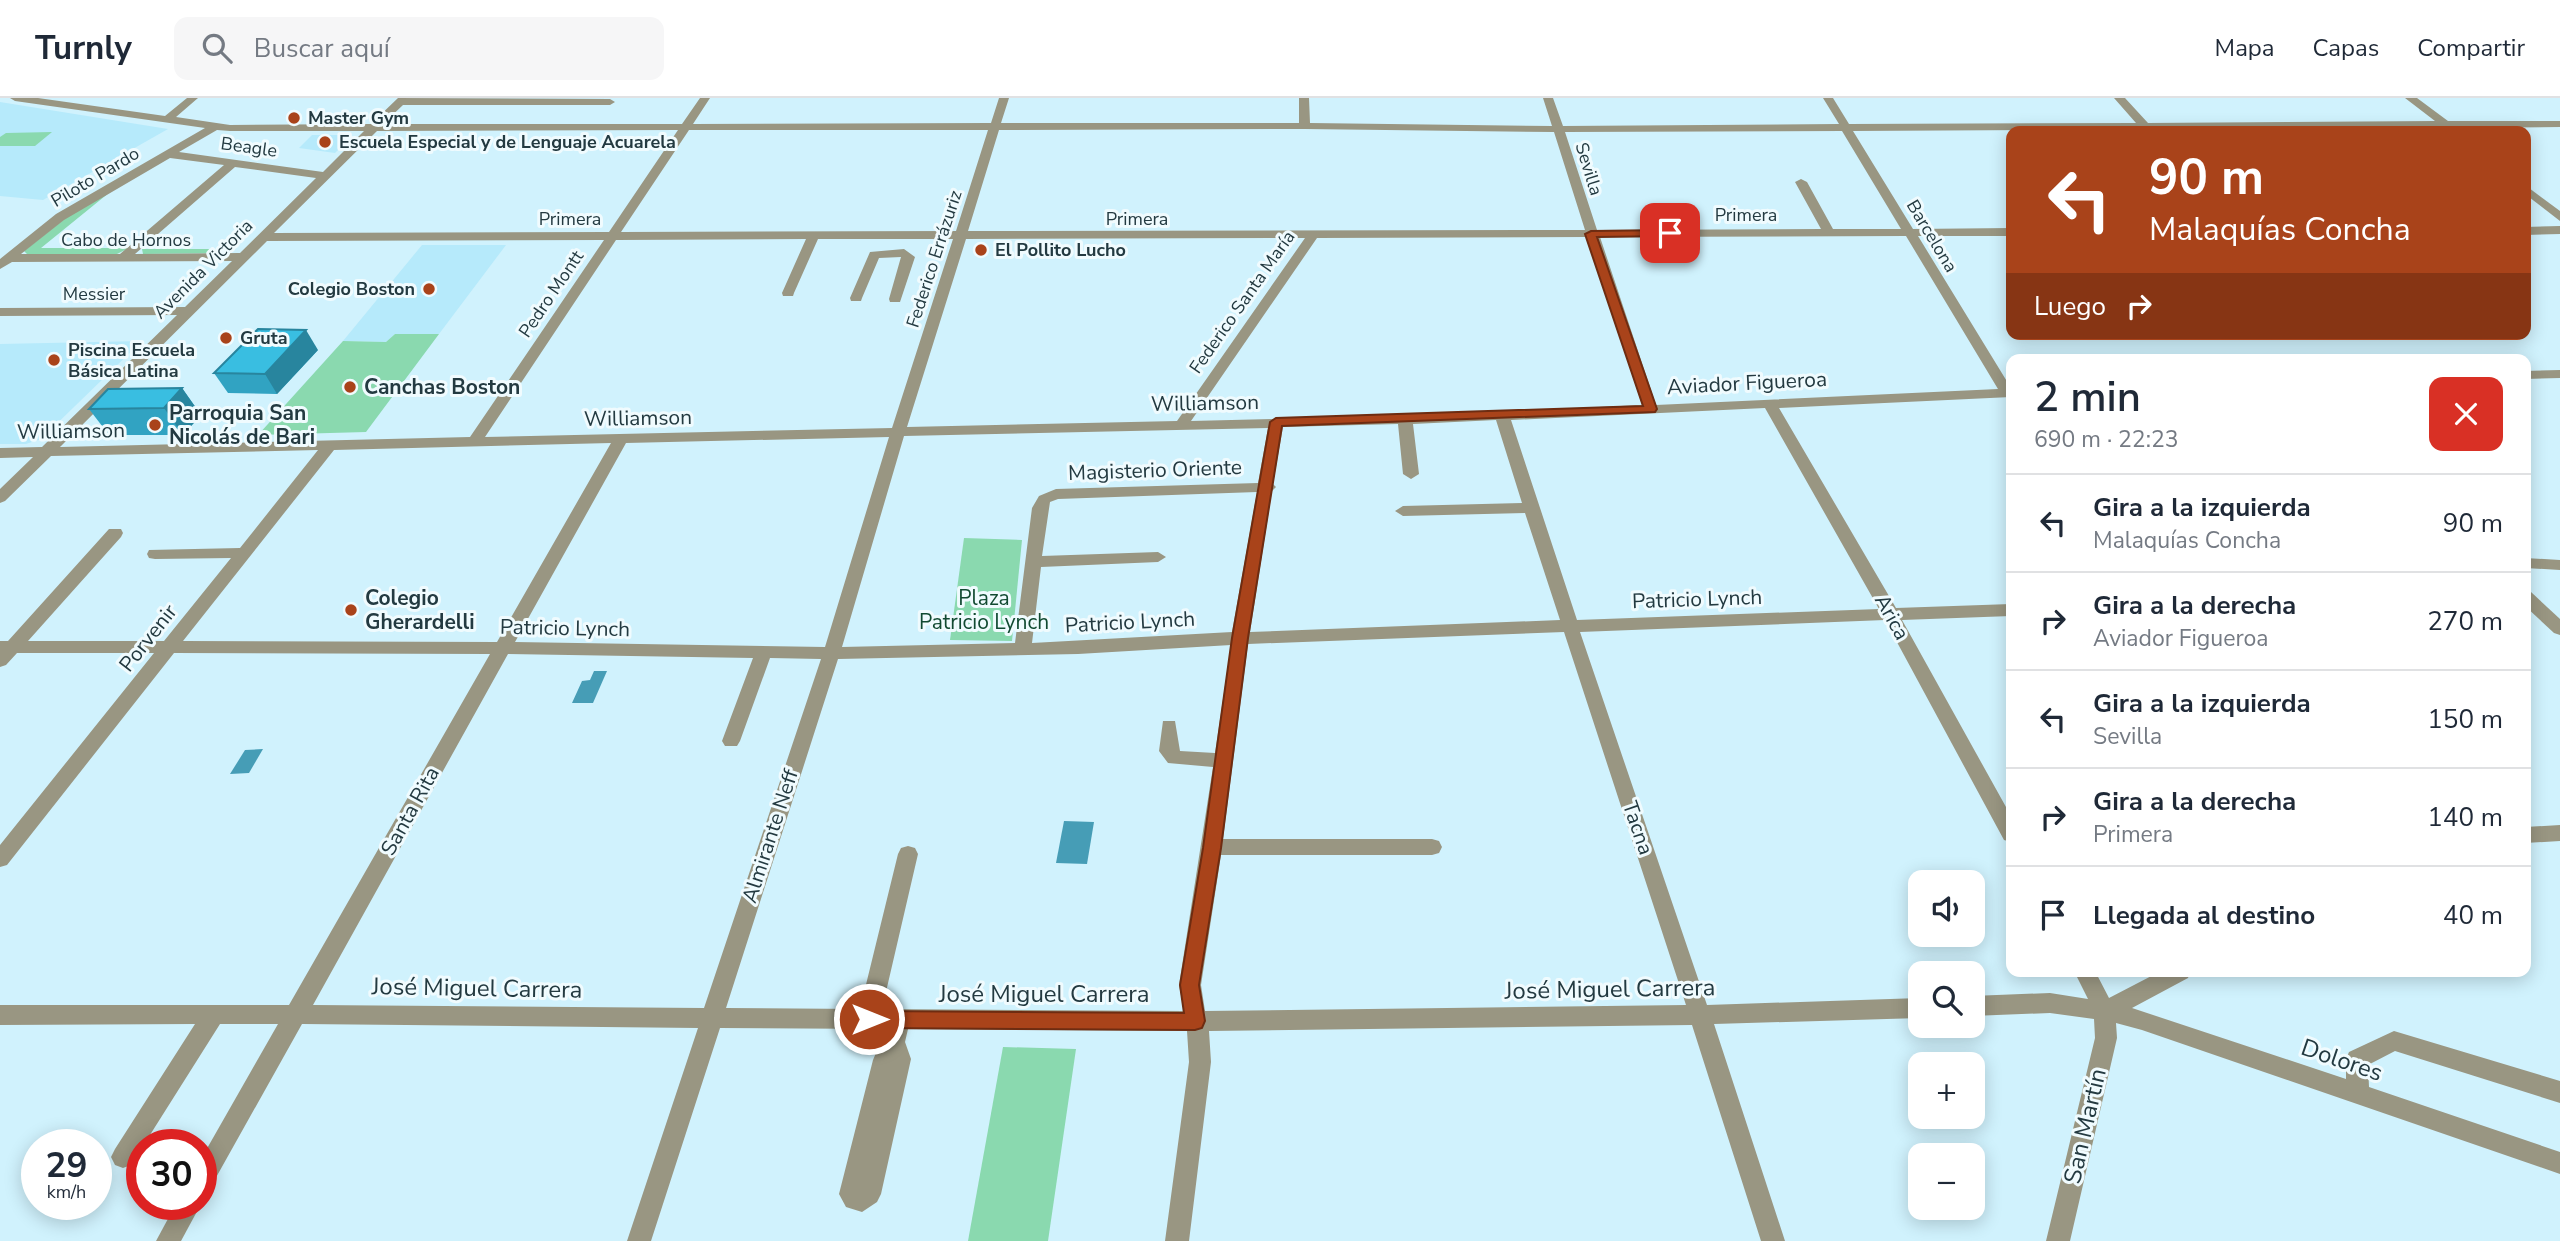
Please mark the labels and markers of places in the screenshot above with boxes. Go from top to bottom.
place label: Master Gym [308,106,409,130]
marker: Master Gym [286,110,302,126]
place label: Escuela Especial y de Lenguaje Acuarela [339,130,676,154]
marker: Escuela Especial y de Lenguaje Acuarela [317,134,333,150]
pin [1640,203,1700,263]
place label: El Pollito Lucho [995,238,1126,262]
marker: El Pollito Lucho [973,242,989,258]
place label: Colegio Boston [288,277,415,301]
marker: Colegio Boston [421,281,437,297]
place label: Gruta [240,326,287,350]
marker: Gruta [218,330,234,346]
place label: Piscina Escuela Básica Latina [68,338,195,383]
marker: Piscina Escuela Básica Latina [46,352,62,368]
place label: Canchas Boston [364,373,520,401]
marker: Canchas Boston [342,379,358,395]
place label: Parroquia San Nicolás de Bari [169,399,315,451]
marker: Parroquia San Nicolás de Bari [147,417,163,433]
place label: Colegio Gherardelli [365,584,475,636]
marker: Colegio Gherardelli [343,602,359,618]

